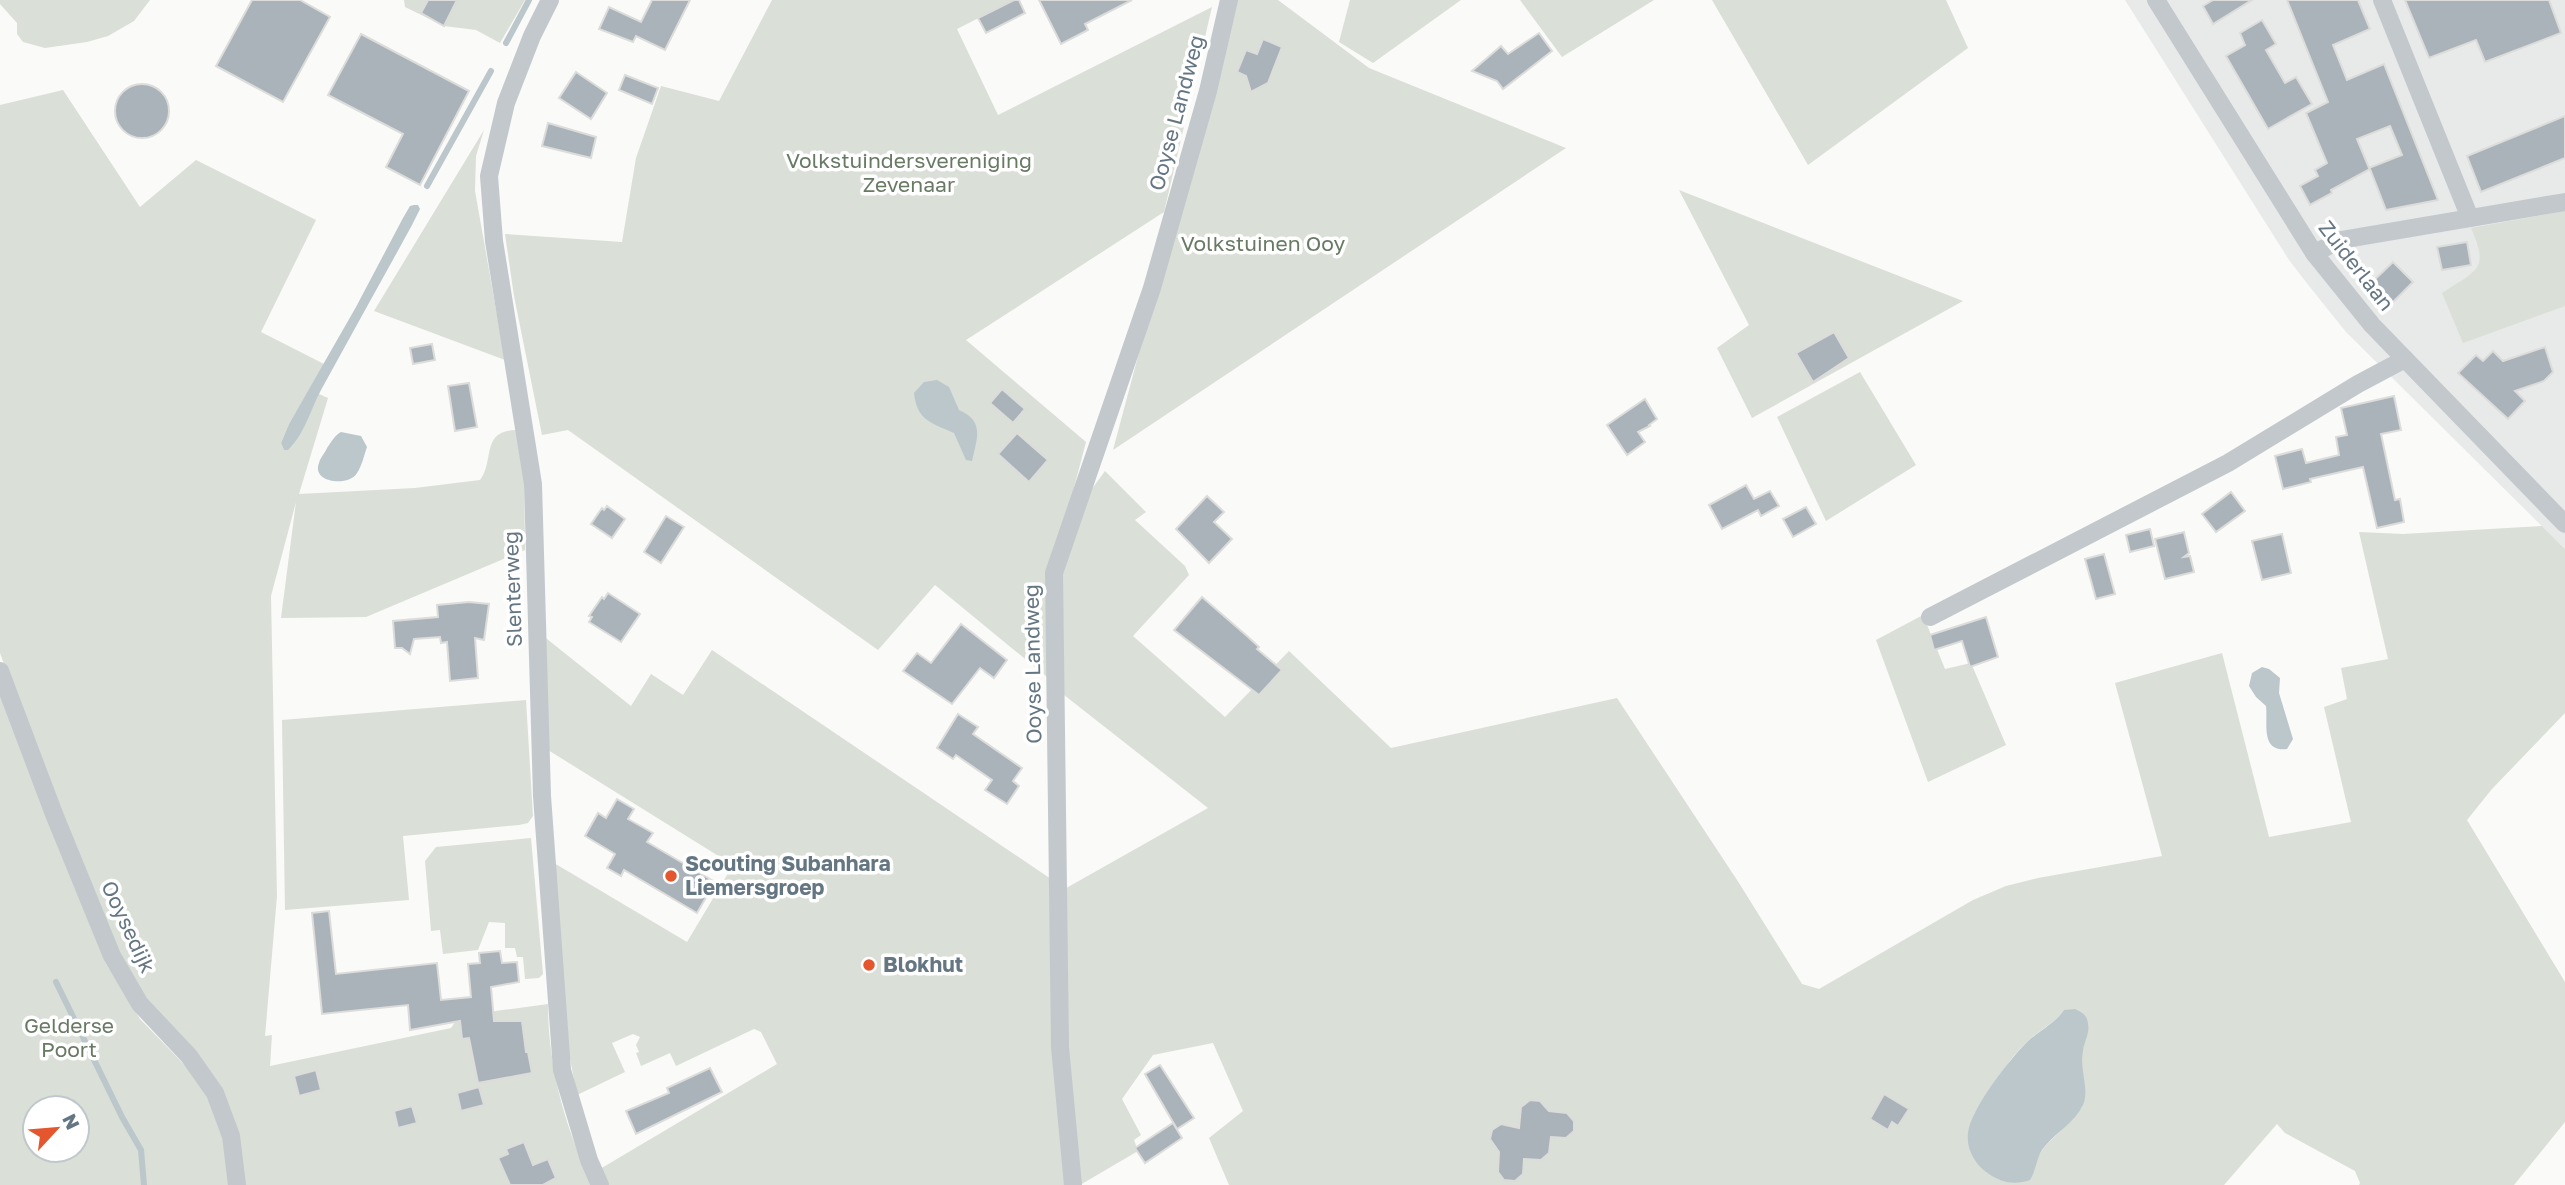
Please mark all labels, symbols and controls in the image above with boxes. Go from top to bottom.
street label: Ooyse Landweg [1143,32,1209,193]
park label: Volkstuindersvereniging Zevenaar [786,147,1032,197]
street label: Zuiderlaan [2314,215,2400,316]
park label: Volkstuinen Ooy [1181,230,1346,256]
street label: Slenterweg [497,531,527,647]
street label: Ooyse Landweg [1018,584,1046,744]
place label: Scouting Subanhara Liemersgroep [685,850,891,900]
marker: Scouting Subanhara Liemersgroep [663,868,679,884]
street label: Ooysedijk [96,876,162,977]
place label: Blokhut [883,951,963,977]
marker: Blokhut [861,957,877,973]
park label: Gelderse Poort [24,1012,114,1062]
north arrow [21,1094,91,1164]
text: N [58,1110,85,1133]

